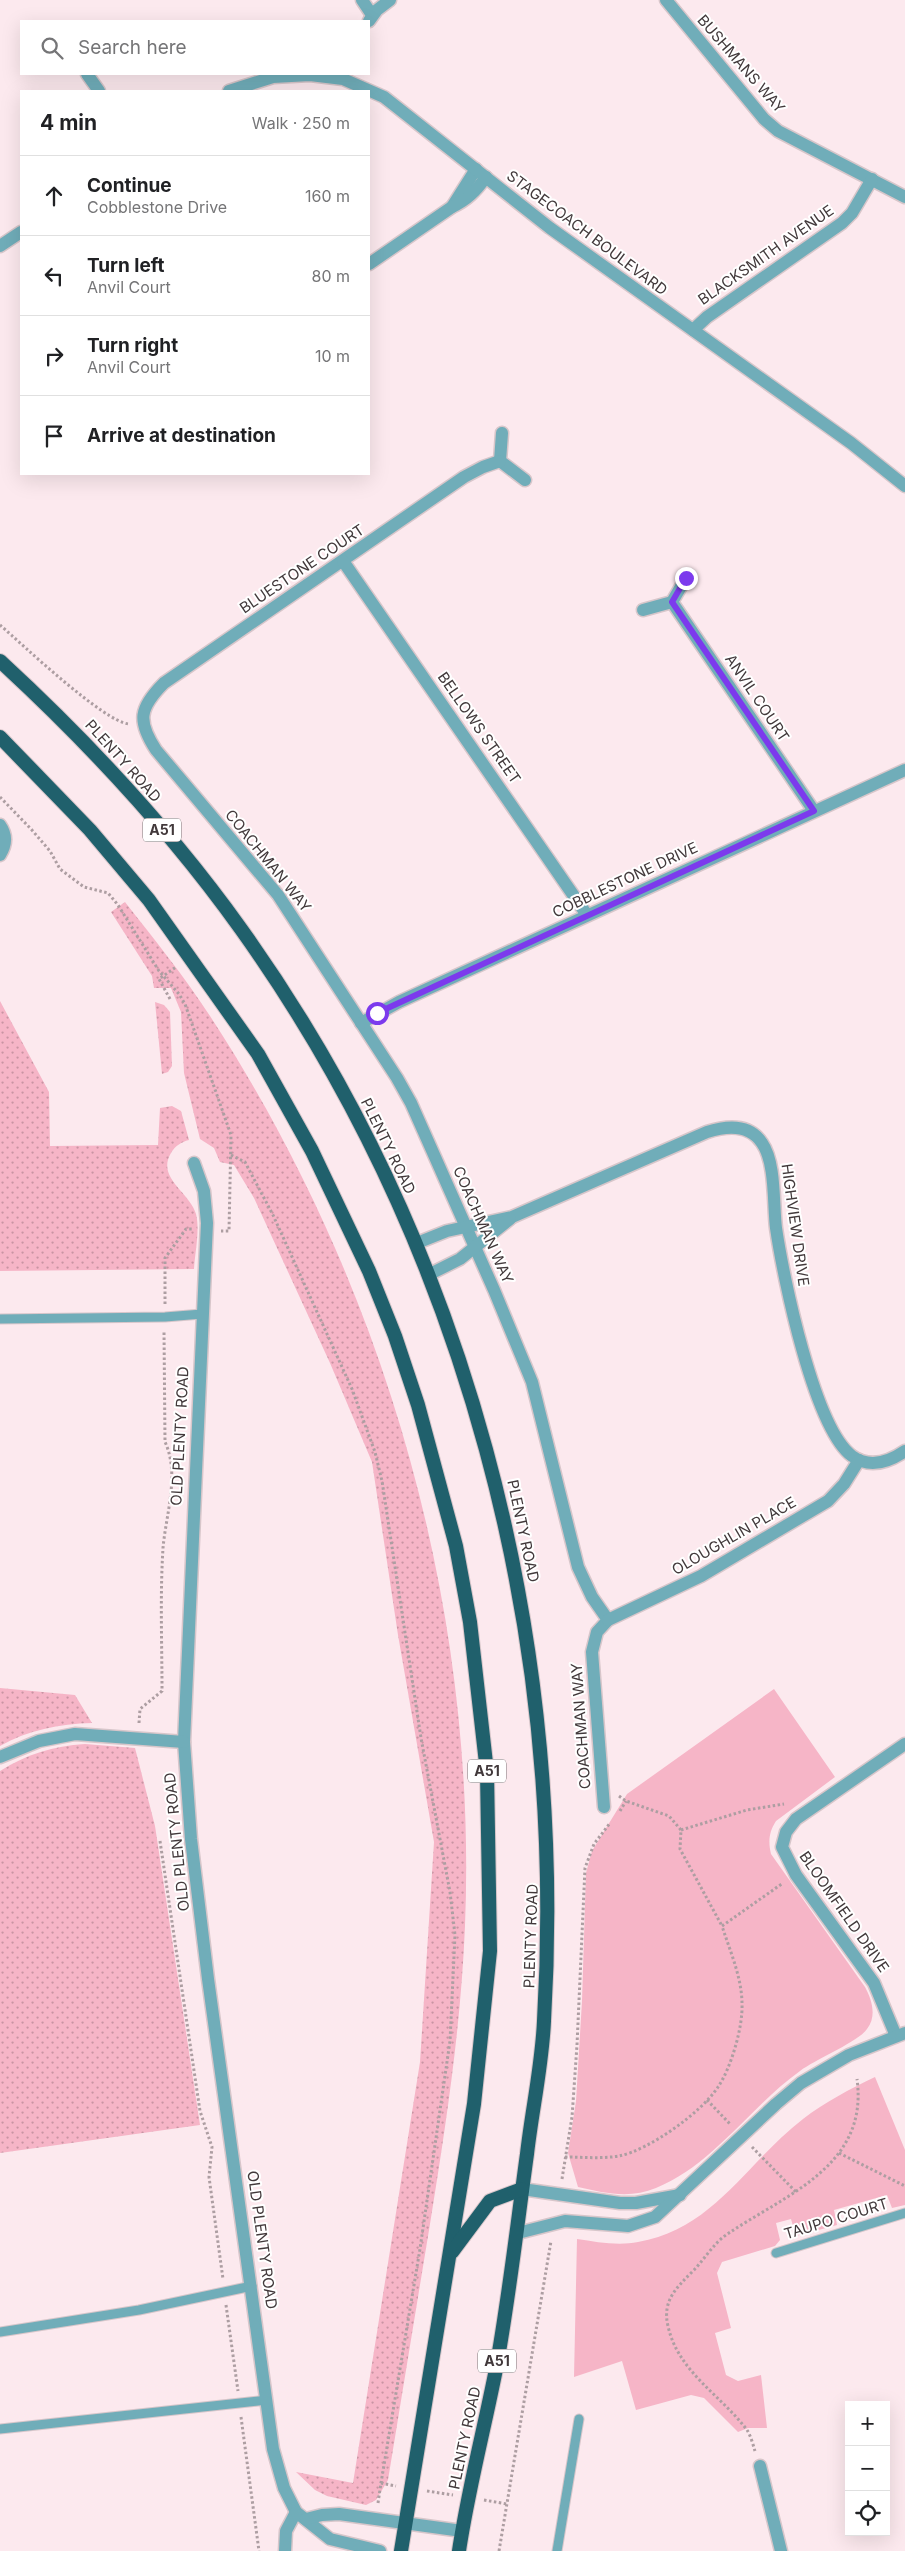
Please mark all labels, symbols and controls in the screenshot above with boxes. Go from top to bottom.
street label: BUSHMANS WAY [693,11,789,117]
search box [20,20,370,75]
icon: search [38,34,66,62]
text: Search here [78,36,187,59]
text: 4 min [40,110,97,135]
text: Walk · 250 m [252,113,350,133]
street label: STAGECOACH BOULEVARD [503,166,671,299]
text: Continue [87,174,172,197]
icon: ahead [40,182,68,210]
text: 160 m [305,186,350,206]
text: Cobblestone Drive [87,197,227,217]
street label: BLACKSMITH AVENUE [694,201,837,309]
text: Turn left [87,254,165,277]
icon: left [40,262,68,290]
text: 80 m [311,266,350,286]
text: Anvil Court [87,277,171,297]
text: Turn right [87,334,178,357]
icon: right [40,342,68,370]
text: 10 m [315,346,350,366]
text: Anvil Court [87,357,171,377]
icon: arrive [40,422,68,450]
text: Arrive at destination [87,424,276,447]
street label: BLUESTONE COURT [236,520,368,617]
route end [675,567,698,590]
street label: ANVIL COURT [721,650,794,745]
street label: BELLOWS STREET [434,668,525,787]
street label: PLENTY ROAD [81,715,165,806]
street label: COACHMAN WAY [221,805,316,916]
road number: A51 [143,818,181,842]
street label: COBBLESTONE DRIVE [549,837,701,922]
route start [366,1002,389,1025]
street label: PLENTY ROAD [357,1095,420,1197]
street label: HIGHVIEW DRIVE [777,1162,814,1288]
street label: COACHMAN WAY [449,1163,518,1287]
street label: OLD PLENTY ROAD [166,1366,193,1506]
street label: PLENTY ROAD [503,1478,544,1584]
street label: OLOUGHLIN PLACE [668,1492,799,1579]
street label: COACHMAN WAY [567,1662,594,1790]
road number: A51 [468,1760,506,1782]
street label: OLD PLENTY ROAD [160,1772,193,1912]
street label: BLOOMFIELD DRIVE [795,1847,893,1976]
street label: PLENTY ROAD [519,1883,542,1989]
street label: OLD PLENTY ROAD [243,2170,282,2310]
street label: TAUPO COURT [782,2194,890,2243]
road number: A51 [478,2350,516,2372]
street label: PLENTY ROAD [444,2385,485,2491]
map controls [845,2401,890,2536]
button: + [845,2401,890,2446]
button: − [845,2446,890,2491]
button: locate [845,2491,890,2536]

